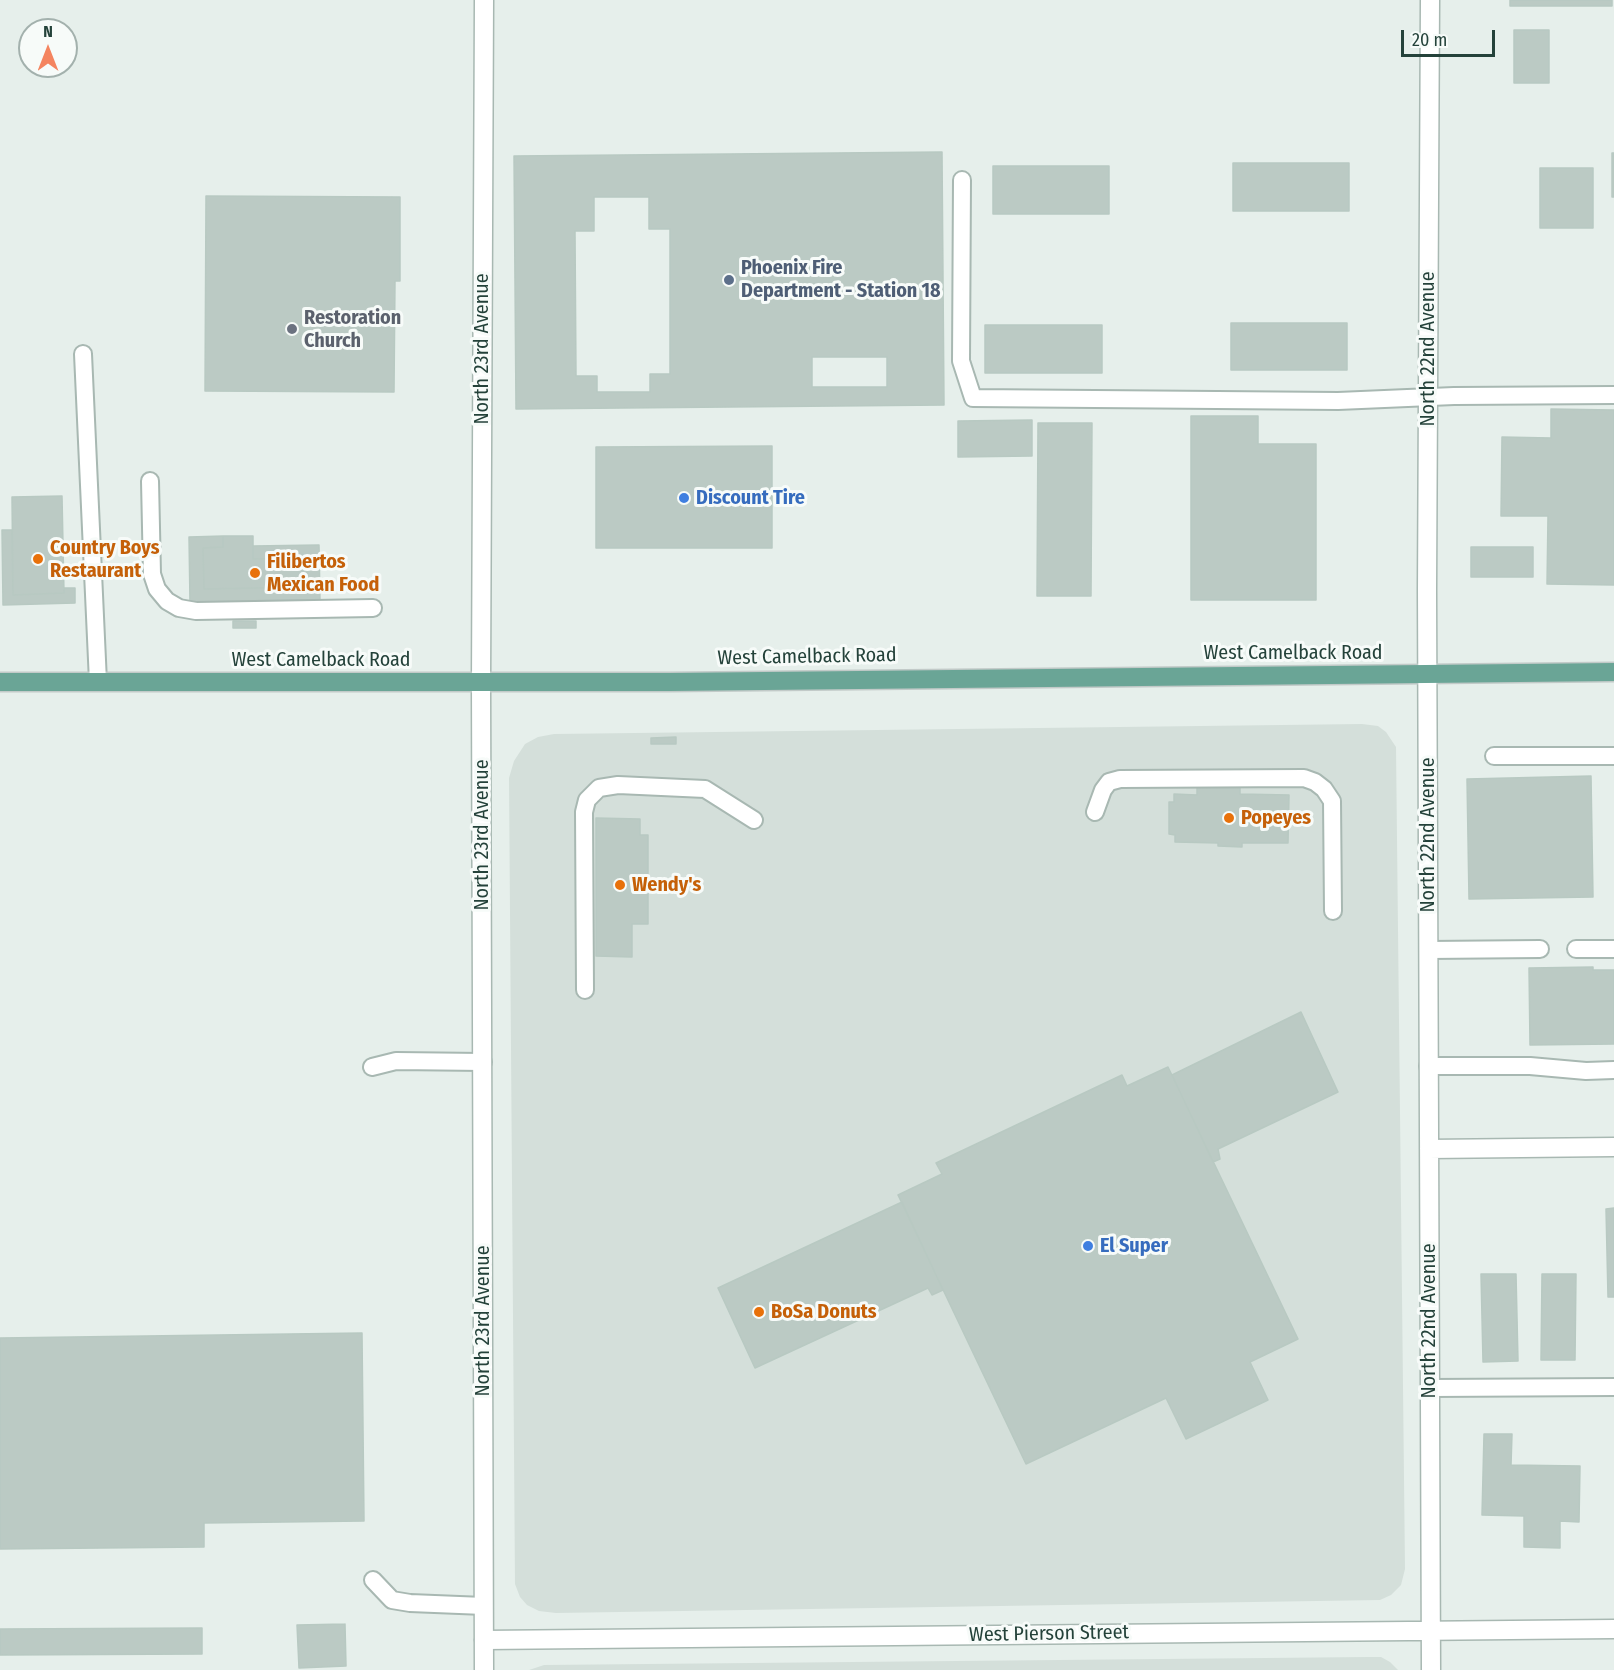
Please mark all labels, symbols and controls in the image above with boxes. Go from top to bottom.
north arrow [18,18,78,78]
scale bar [1404,18,1498,56]
text: N [43,22,53,41]
text: 20 m [1412,29,1447,51]
place label: Phoenix Fire Department - Station 18 [741,256,940,303]
street label: North 22nd Avenue [1416,271,1440,427]
street label: North 23rd Avenue [470,273,494,425]
marker: Phoenix Fire Department - Station 18 [722,273,736,287]
place label: Restoration Church [304,306,401,353]
marker: Restoration Church [285,322,299,336]
place label: Discount Tire [696,486,805,510]
marker: Discount Tire [677,491,691,505]
place label: Country Boys Restaurant [50,536,159,583]
place label: Filibertos Mexican Food [267,550,379,597]
marker: Country Boys Restaurant [31,552,45,566]
marker: Filibertos Mexican Food [248,566,262,580]
street label: West Camelback Road [1203,641,1383,665]
street label: West Camelback Road [717,643,897,671]
street label: West Camelback Road [231,648,411,672]
street label: North 22nd Avenue [1416,757,1440,913]
street label: North 23rd Avenue [470,759,494,911]
place label: Popeyes [1241,806,1311,830]
marker: Popeyes [1222,811,1236,825]
place label: Wendy's [632,873,701,897]
marker: Wendy's [613,878,627,892]
place label: El Super [1100,1234,1168,1258]
marker: El Super [1081,1239,1095,1253]
street label: North 22nd Avenue [1417,1243,1441,1399]
street label: North 23rd Avenue [471,1245,495,1397]
place label: BoSa Donuts [771,1300,877,1324]
marker: BoSa Donuts [752,1305,766,1319]
street label: West Pierson Street [969,1621,1129,1647]

